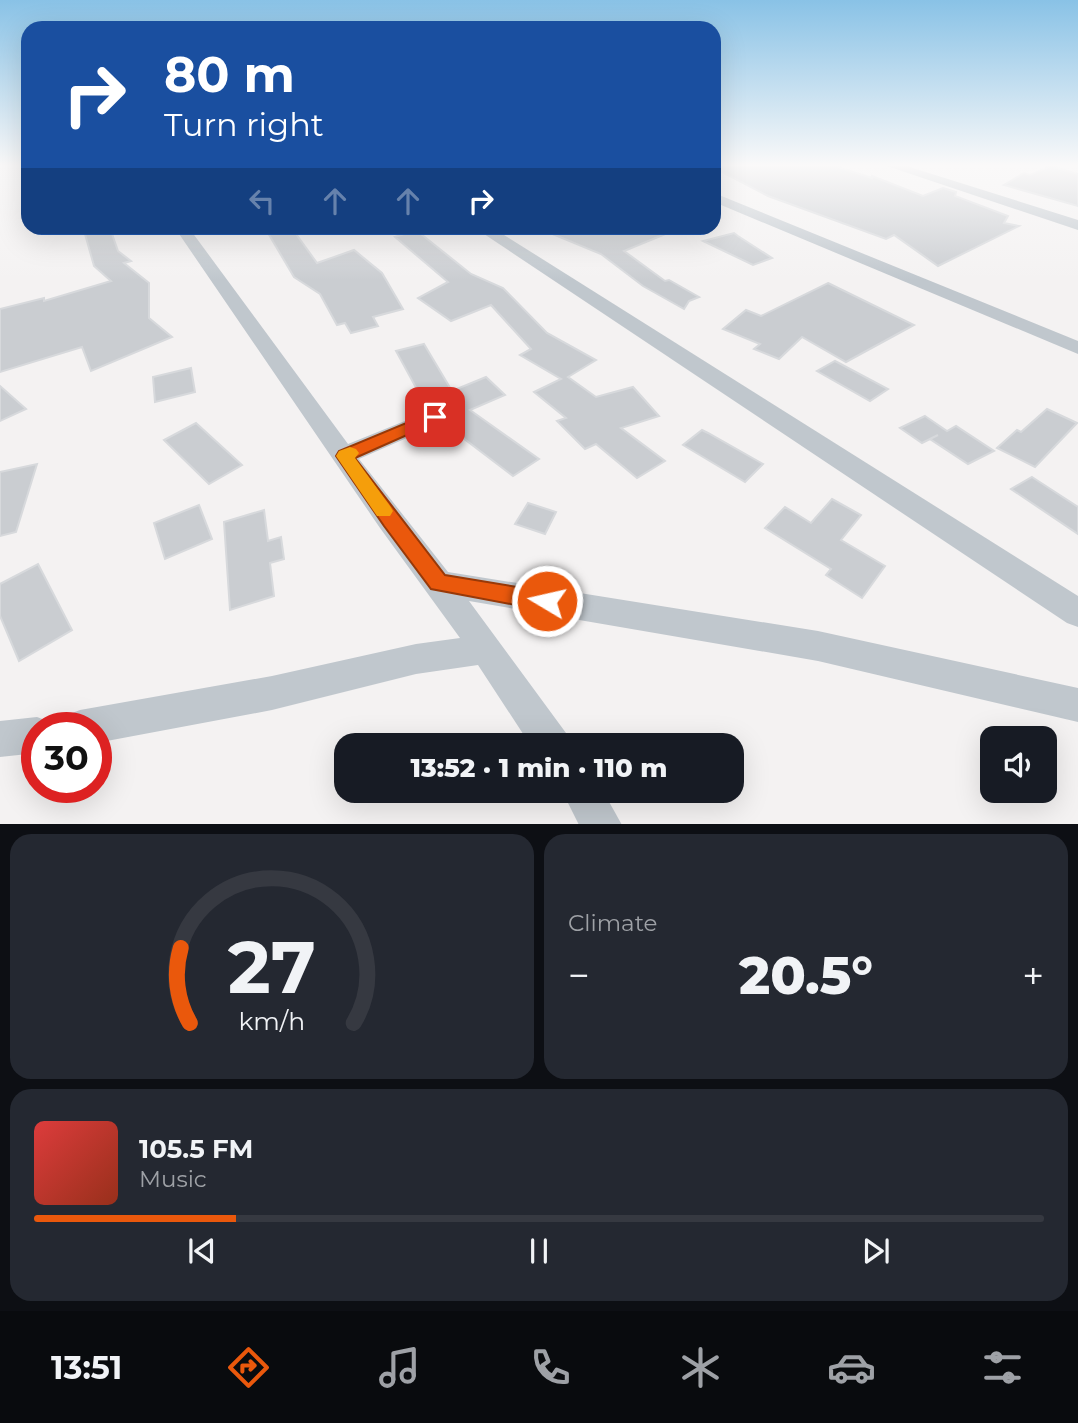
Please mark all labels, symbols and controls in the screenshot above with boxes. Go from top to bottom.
text: 80 m [164,45,295,104]
icon: right [49,49,140,140]
text: Turn right [164,105,324,144]
icon: left [243,182,281,220]
icon: ahead [316,182,354,220]
icon: ahead [389,182,427,220]
icon: right [462,182,500,220]
pin [405,387,465,447]
icon: arrive [416,398,454,436]
position arrow [510,564,584,638]
speed limit sign: 30 [21,712,112,803]
map controls [980,726,1057,803]
button: sound [980,726,1057,803]
text: 13:52 · 1 min · 110 m [411,752,667,784]
text: Climate [568,909,657,937]
text: 27 [228,923,316,1011]
text: 20.5° [739,944,873,1007]
text: − [568,952,590,999]
text: + [1022,952,1044,999]
text: km/h [239,1005,305,1035]
text: 105.5 FM [139,1133,253,1165]
text: Music [139,1165,207,1193]
icon: previous [183,1232,221,1270]
icon: pause [520,1232,558,1270]
icon: next [857,1232,895,1270]
icon: directions [224,1343,273,1392]
icon: music [375,1343,424,1392]
icon: phone [526,1343,575,1392]
icon: climate [676,1343,725,1392]
icon: car [827,1343,876,1392]
icon: filters [978,1343,1027,1392]
text: 13:51 [51,1348,122,1387]

